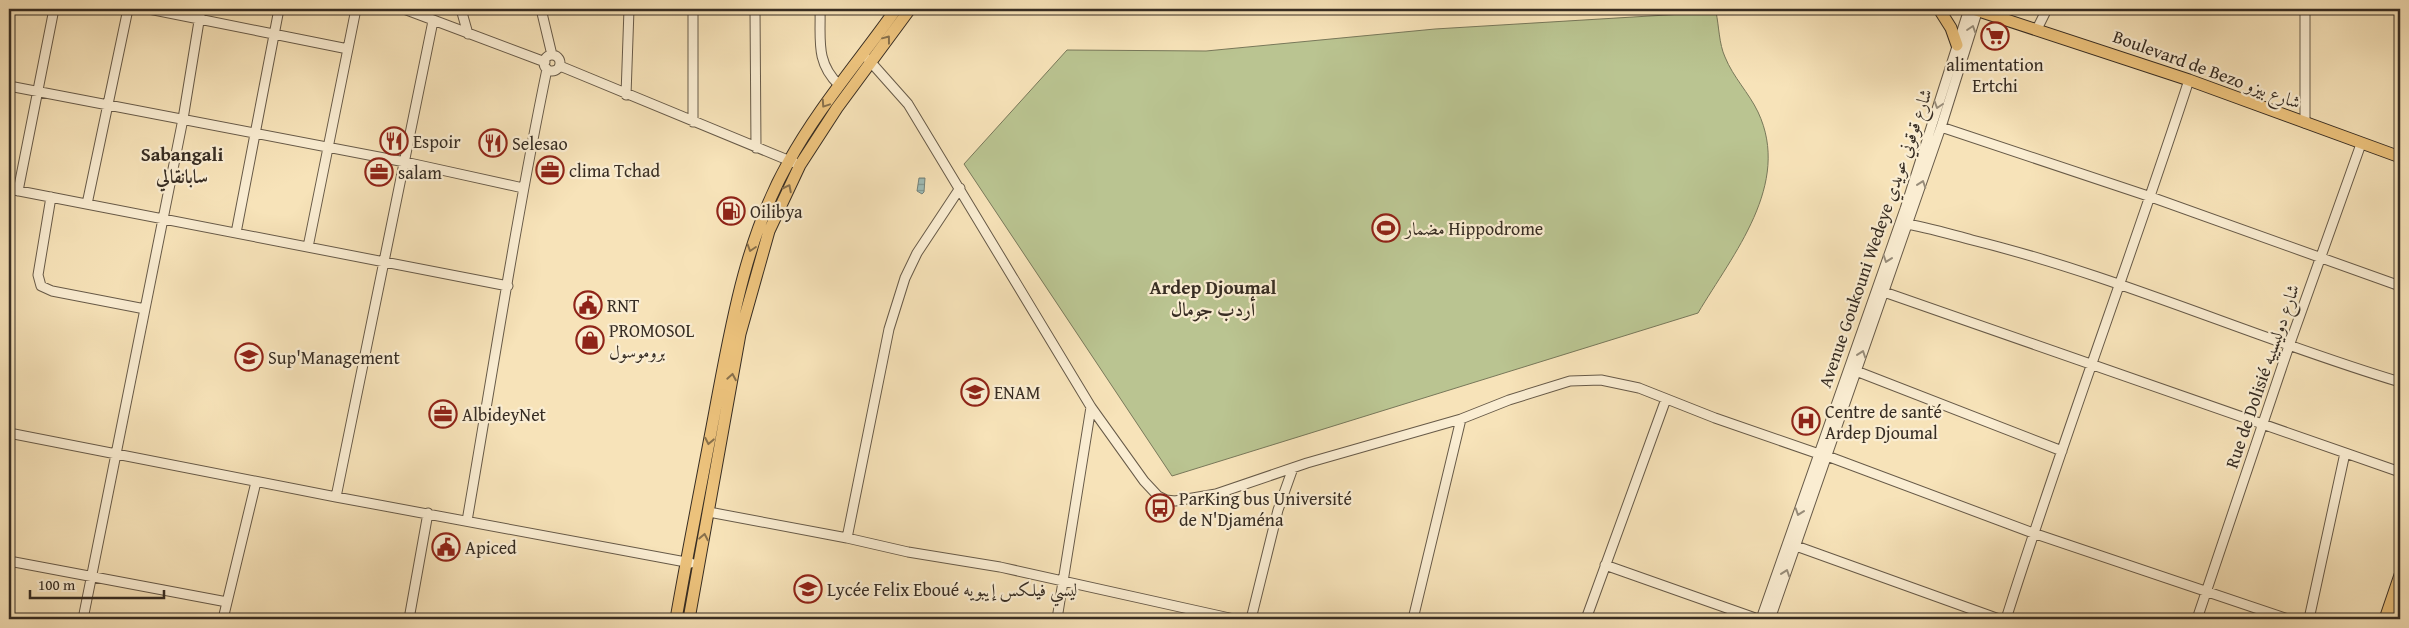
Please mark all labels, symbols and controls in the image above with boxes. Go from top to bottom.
supermarket icon: alimentation Ertchi [1980,21,2010,51]
street label: Boulevard de Bezo شارع بيزو [2109,22,2305,117]
one-way arrow [1967,26,1977,34]
one-way arrow [882,36,890,45]
place label: alimentation Ertchi [1946,51,2044,99]
street label: Avenue Goukouni Wedeye شارع قوقوني عويدي [1811,85,1941,392]
one-way arrow [822,99,832,108]
one-way arrow [1933,100,1943,109]
restaurant icon: Espoir [379,126,409,156]
place label: Espoir [413,128,461,155]
restaurant icon: Selesao [478,128,508,158]
place label: Selesao [512,130,568,157]
district label: Sabangali سابانقالي [141,140,223,192]
office icon: clima Tchad [535,155,565,185]
office icon: salam [364,157,394,187]
place label: clima Tchad [569,157,660,184]
place label: salam [398,159,442,186]
one-way arrow [1916,180,1926,188]
one-way arrow [782,184,792,193]
fuel station icon: Oilibya [716,196,746,226]
place label: Oilibya [750,198,803,225]
sports icon: مضمار Hippodrome [1371,213,1401,243]
place label: مضمار Hippodrome [1403,215,1543,242]
one-way arrow [747,243,757,251]
one-way arrow [1883,255,1893,263]
district label: Ardep Djoumal أردب جومال [1150,273,1277,323]
street label: Rue de Dolisié شارع دوليسييه [2218,280,2308,472]
public building icon: RNT [573,290,603,320]
place label: RNT [607,292,639,319]
place label: PROMOSOL بروموسول [609,317,694,365]
shop icon: PROMOSOL بروموسول [575,325,605,355]
school or university icon: Sup'Management [234,342,264,372]
place label: Sup'Management [268,344,400,371]
one-way arrow [1857,350,1867,358]
one-way arrow [727,373,737,381]
school or university icon: ENAM [960,377,990,407]
place label: ENAM [994,379,1041,406]
place label: Centre de santé Ardep Djoumal [1825,398,1942,446]
office icon: AlbideyNet [428,399,458,429]
place label: AlbideyNet [462,401,547,428]
hospital icon: Centre de santé Ardep Djoumal [1791,406,1821,436]
one-way arrow [704,436,715,445]
place label: ParKing bus Université de N'Djaména [1179,485,1352,533]
bus stop icon: ParKing bus Université de N'Djaména [1145,493,1175,523]
one-way arrow [1795,507,1805,516]
public building icon: Apiced [431,532,461,562]
one-way arrow [698,533,709,541]
place label: Apiced [465,534,517,561]
scale bar [30,568,164,600]
one-way arrow [1780,570,1790,578]
text: 100 m [38,574,76,595]
school or university icon: Lycée Felix Eboué ليسي فيلكس إيبويه [793,574,823,604]
place label: Lycée Felix Eboué ليسي فيلكس إيبويه [827,576,1078,607]

